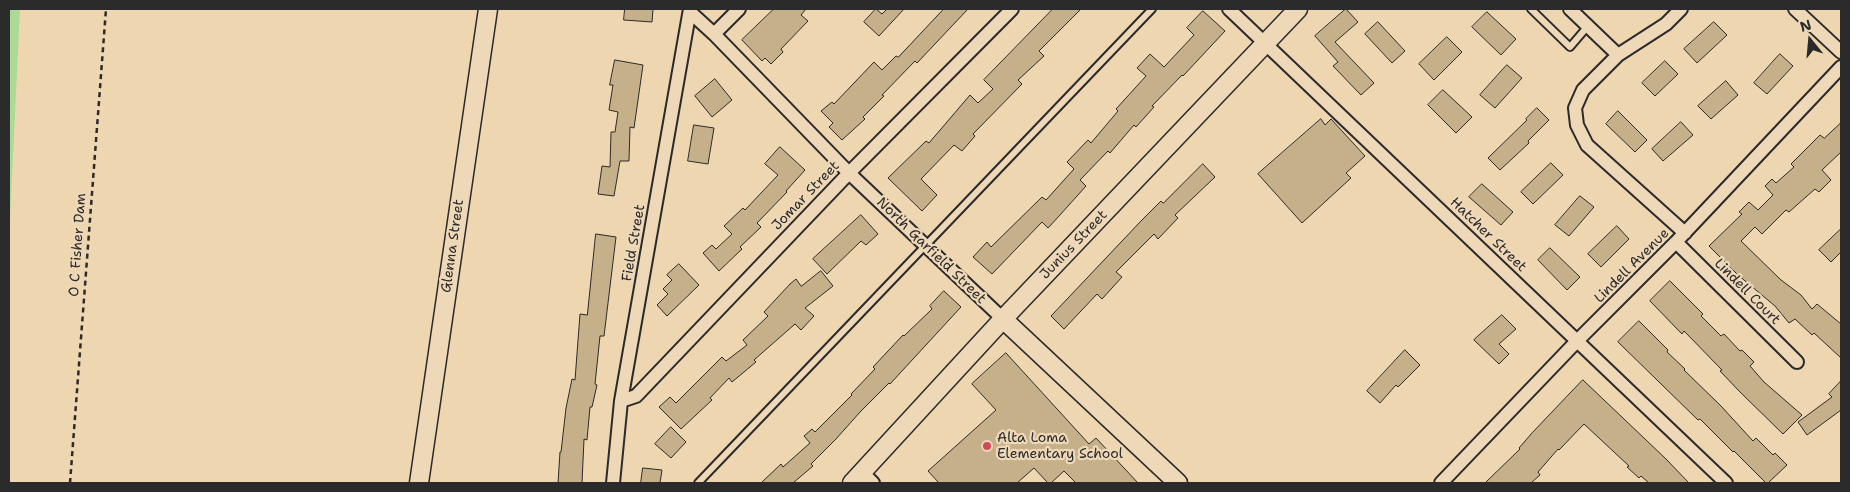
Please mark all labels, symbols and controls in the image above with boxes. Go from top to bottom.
north arrow [1785,15,1835,65]
text: N [1798,15,1814,36]
street label: Jomar Street [769,158,843,234]
street label: O C Fisher Dam [66,193,90,297]
street label: North Garfield Street [873,194,989,308]
street label: Hatcher Street [1446,194,1530,276]
street label: Glenna Street [438,198,468,294]
street label: Field Street [619,203,649,283]
street label: Junius Street [1037,207,1111,283]
street label: Lindell Avenue [1591,225,1673,307]
street label: Lindell Court [1711,256,1783,328]
place label: Alta Loma Elementary School [997,430,1123,462]
marker: Alta Loma Elementary School [981,440,993,452]

